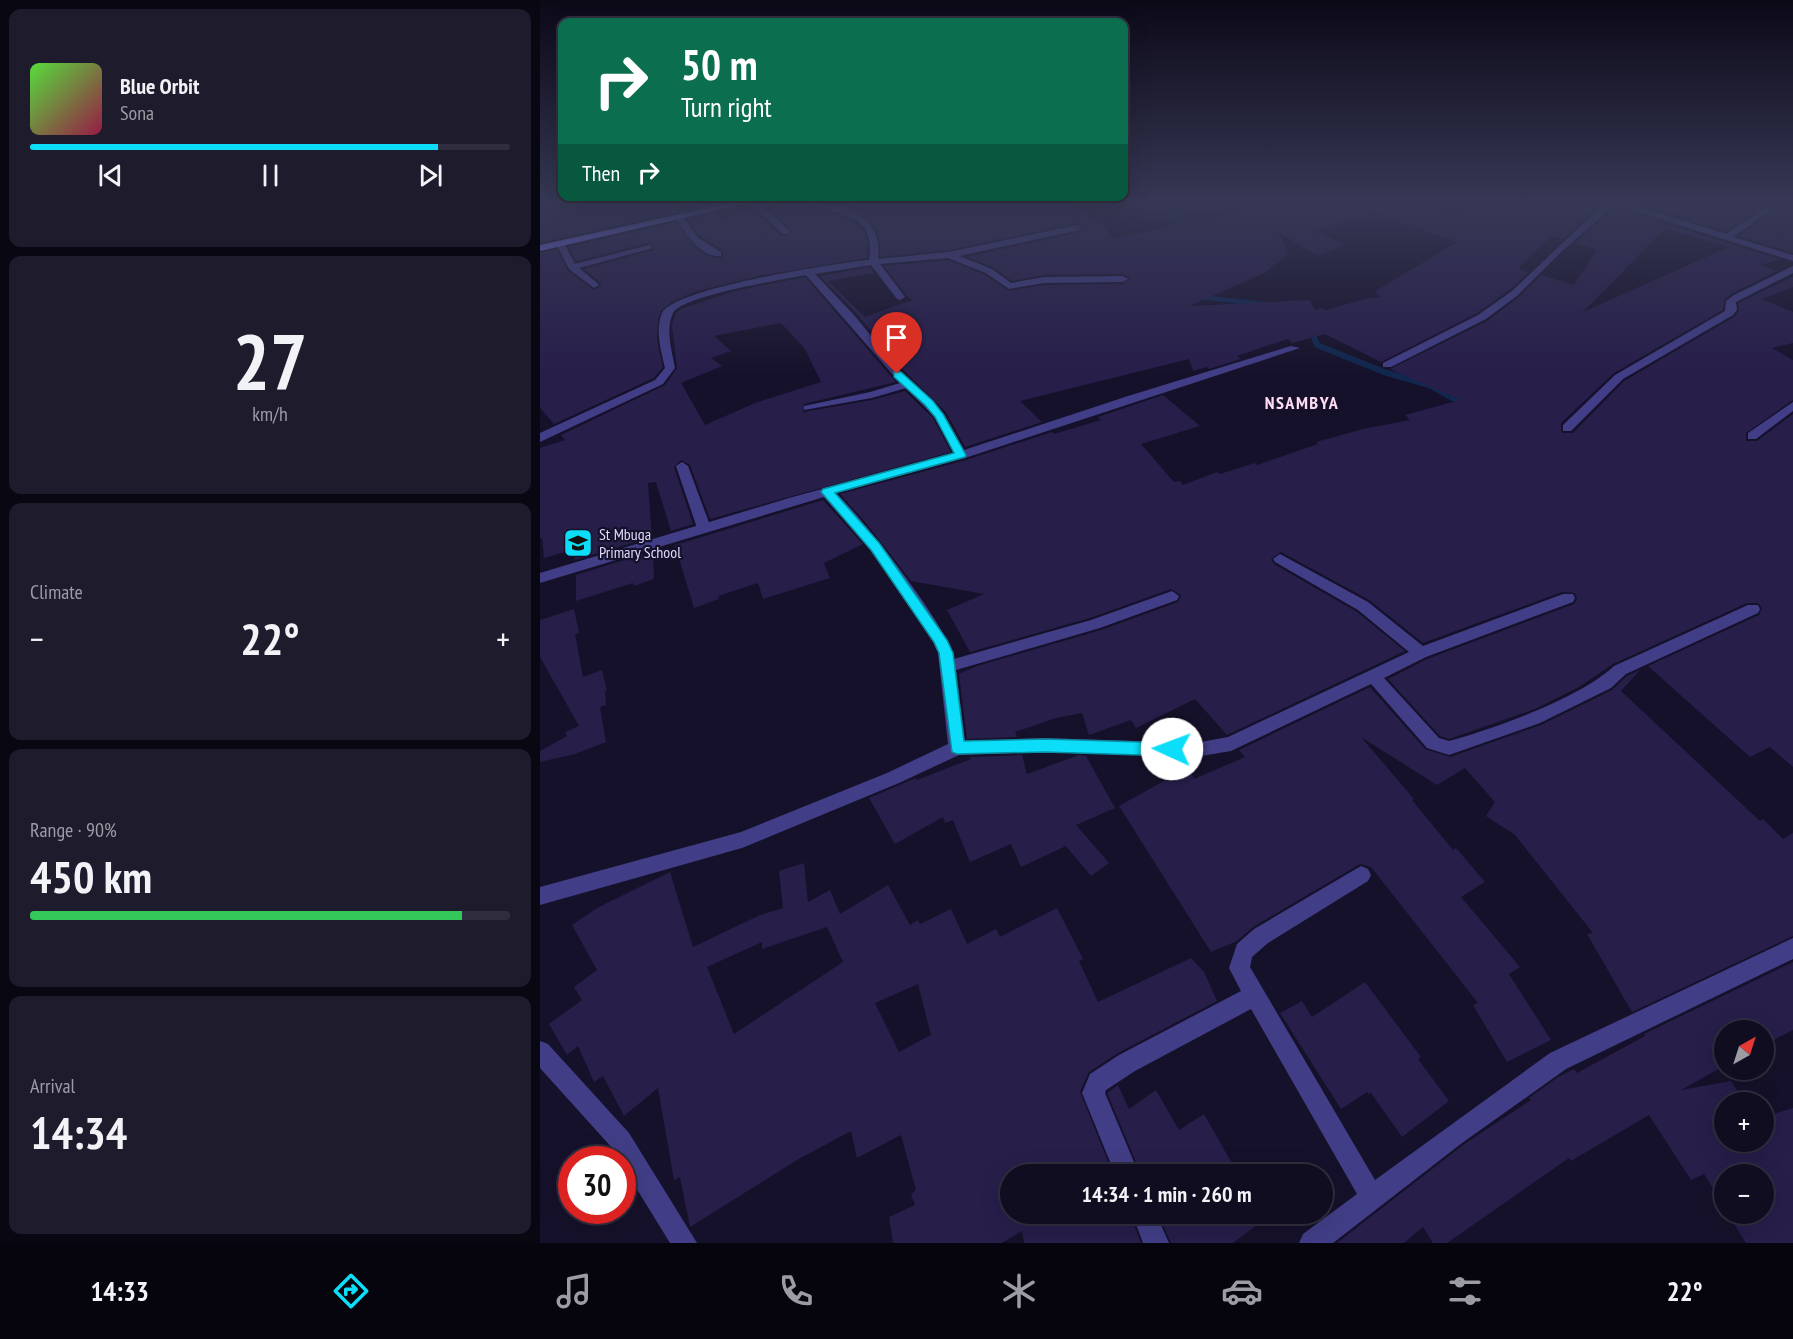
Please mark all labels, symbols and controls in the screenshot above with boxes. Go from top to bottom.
text: 50 m [681,37,758,92]
icon: right [582,42,660,120]
text: Blue Orbit [120,72,199,100]
text: Turn right [681,90,772,124]
text: Sona [120,100,154,126]
icon: right [632,156,665,189]
icon: previous [94,159,127,192]
icon: pause [254,159,287,192]
icon: next [414,159,447,192]
text: Then [582,159,620,187]
text: 27 [233,311,307,412]
pin [871,312,922,374]
icon: arrive [880,321,913,354]
district label: NSAMBYA [1265,391,1339,414]
text: km/h [252,401,288,427]
place label: St Mbuga Primary School [599,524,681,562]
school or university icon: St Mbuga Primary School [562,527,594,559]
text: Climate [30,579,83,605]
text: 22° [240,609,300,667]
text: − [30,617,44,660]
text: + [496,617,510,660]
position arrow [1140,717,1204,781]
text: Range · 90% [30,817,117,843]
text: 450 km [30,847,152,905]
north arrow [1714,1020,1774,1080]
map controls [1714,1020,1774,1224]
text: Arrival [30,1073,75,1099]
button: + [1714,1092,1774,1152]
text: 14:34 [30,1103,127,1161]
speed limit sign: 30 [558,1146,636,1224]
button: − [1714,1164,1774,1224]
text: 14:34 · 1 min · 260 m [1081,1180,1252,1208]
icon: directions [330,1270,372,1312]
icon: music [553,1270,595,1312]
icon: phone [775,1270,817,1312]
icon: climate [998,1270,1040,1312]
icon: car [1221,1270,1263,1312]
icon: filters [1444,1270,1486,1312]
text: 14:33 [90,1274,149,1308]
text: 22° [1667,1274,1702,1308]

